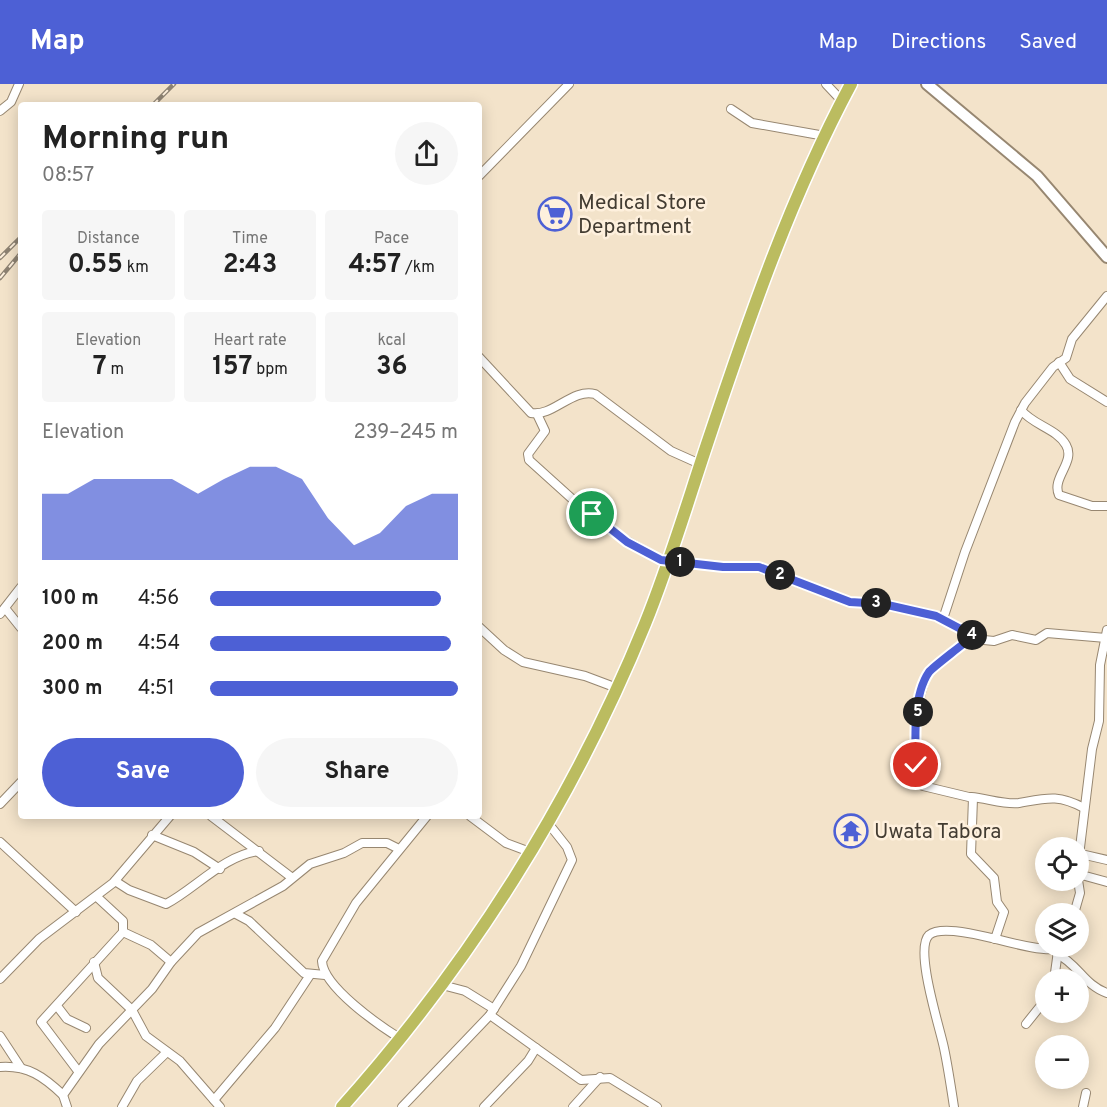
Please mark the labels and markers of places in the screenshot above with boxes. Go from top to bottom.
place label: Medical Store Department [578,190,706,241]
supermarket icon: Medical Store Department [537,196,573,232]
pin [566,488,617,539]
pin: 1 [665,547,695,577]
pin: 2 [765,560,795,590]
pin: 3 [861,588,891,618]
pin: 4 [957,620,987,650]
pin: 5 [903,697,933,727]
pin [890,739,941,790]
temple icon: Uwata Tabora [833,813,869,849]
place label: Uwata Tabora [874,819,1001,846]

